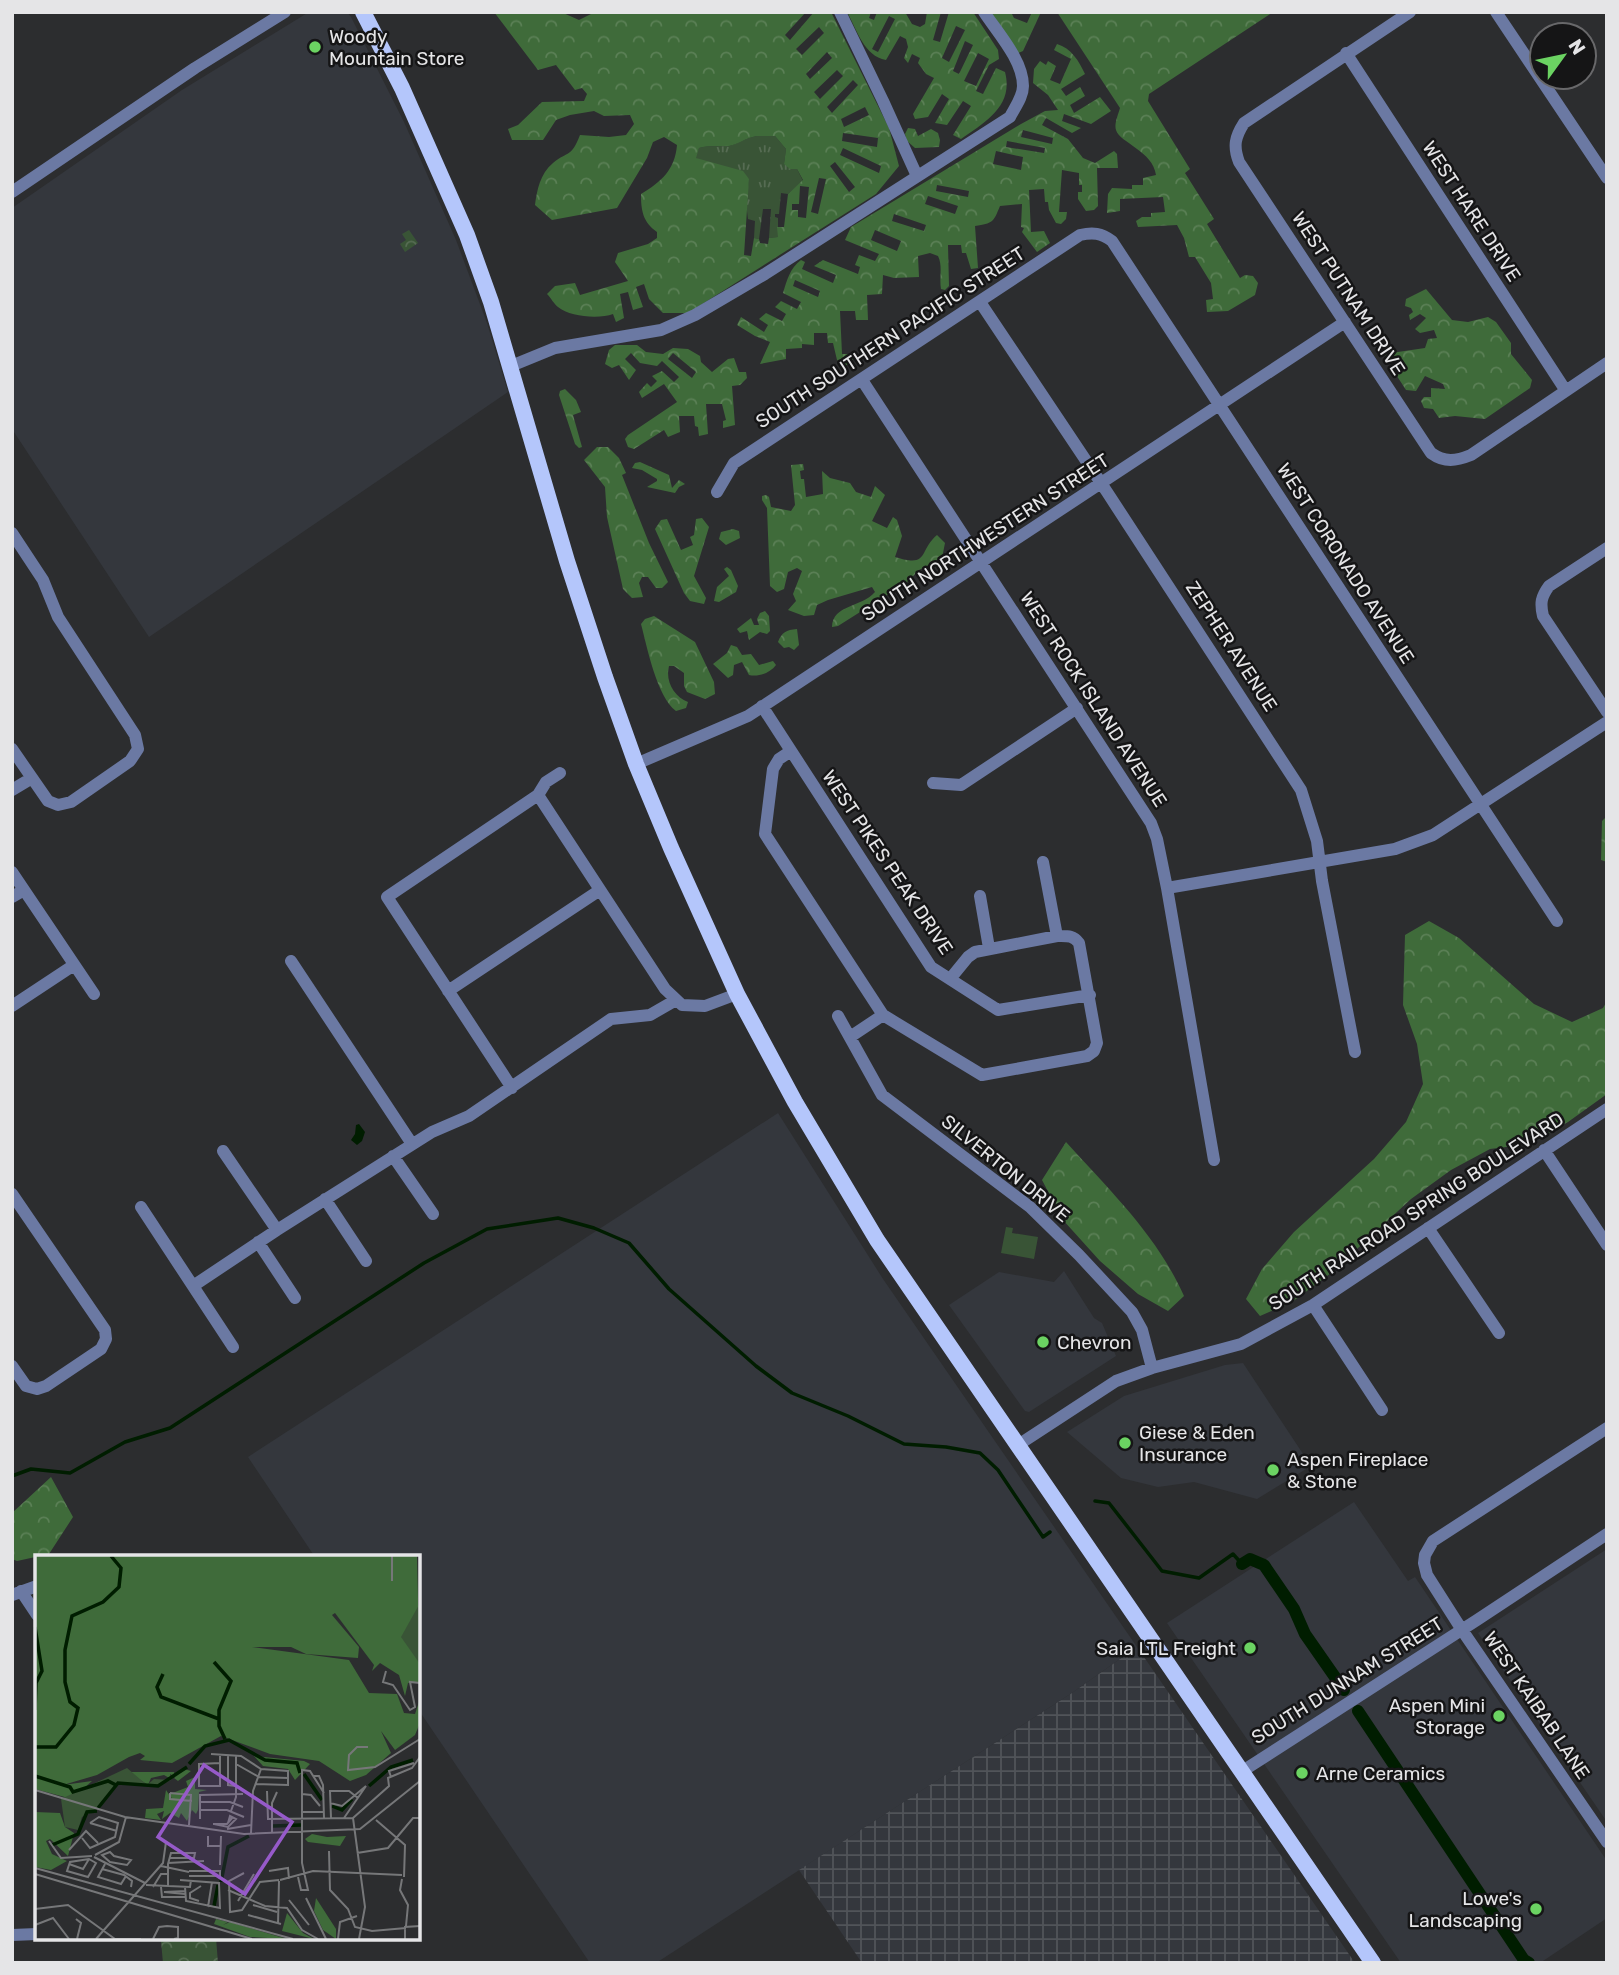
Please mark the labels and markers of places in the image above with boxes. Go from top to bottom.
place label: Woody Mountain Store [329,25,464,70]
marker: Woody Mountain Store [307,39,323,55]
place label: Chevron [1057,1331,1132,1354]
marker: Chevron [1035,1334,1051,1350]
place label: Giese & Eden Insurance [1139,1421,1255,1466]
marker: Giese & Eden Insurance [1117,1435,1133,1451]
place label: Aspen Fireplace & Stone [1287,1448,1428,1493]
marker: Aspen Fireplace & Stone [1265,1462,1281,1478]
place label: Saia LTL Freight [1096,1637,1237,1660]
marker: Saia LTL Freight [1242,1640,1258,1656]
place label: Aspen Mini Storage [1389,1694,1485,1739]
marker: Aspen Mini Storage [1491,1708,1507,1724]
place label: Arne Ceramics [1316,1762,1445,1785]
marker: Arne Ceramics [1294,1765,1310,1781]
place label: Lowe's Landscaping [1409,1887,1522,1932]
marker: Lowe's Landscaping [1528,1901,1544,1917]

